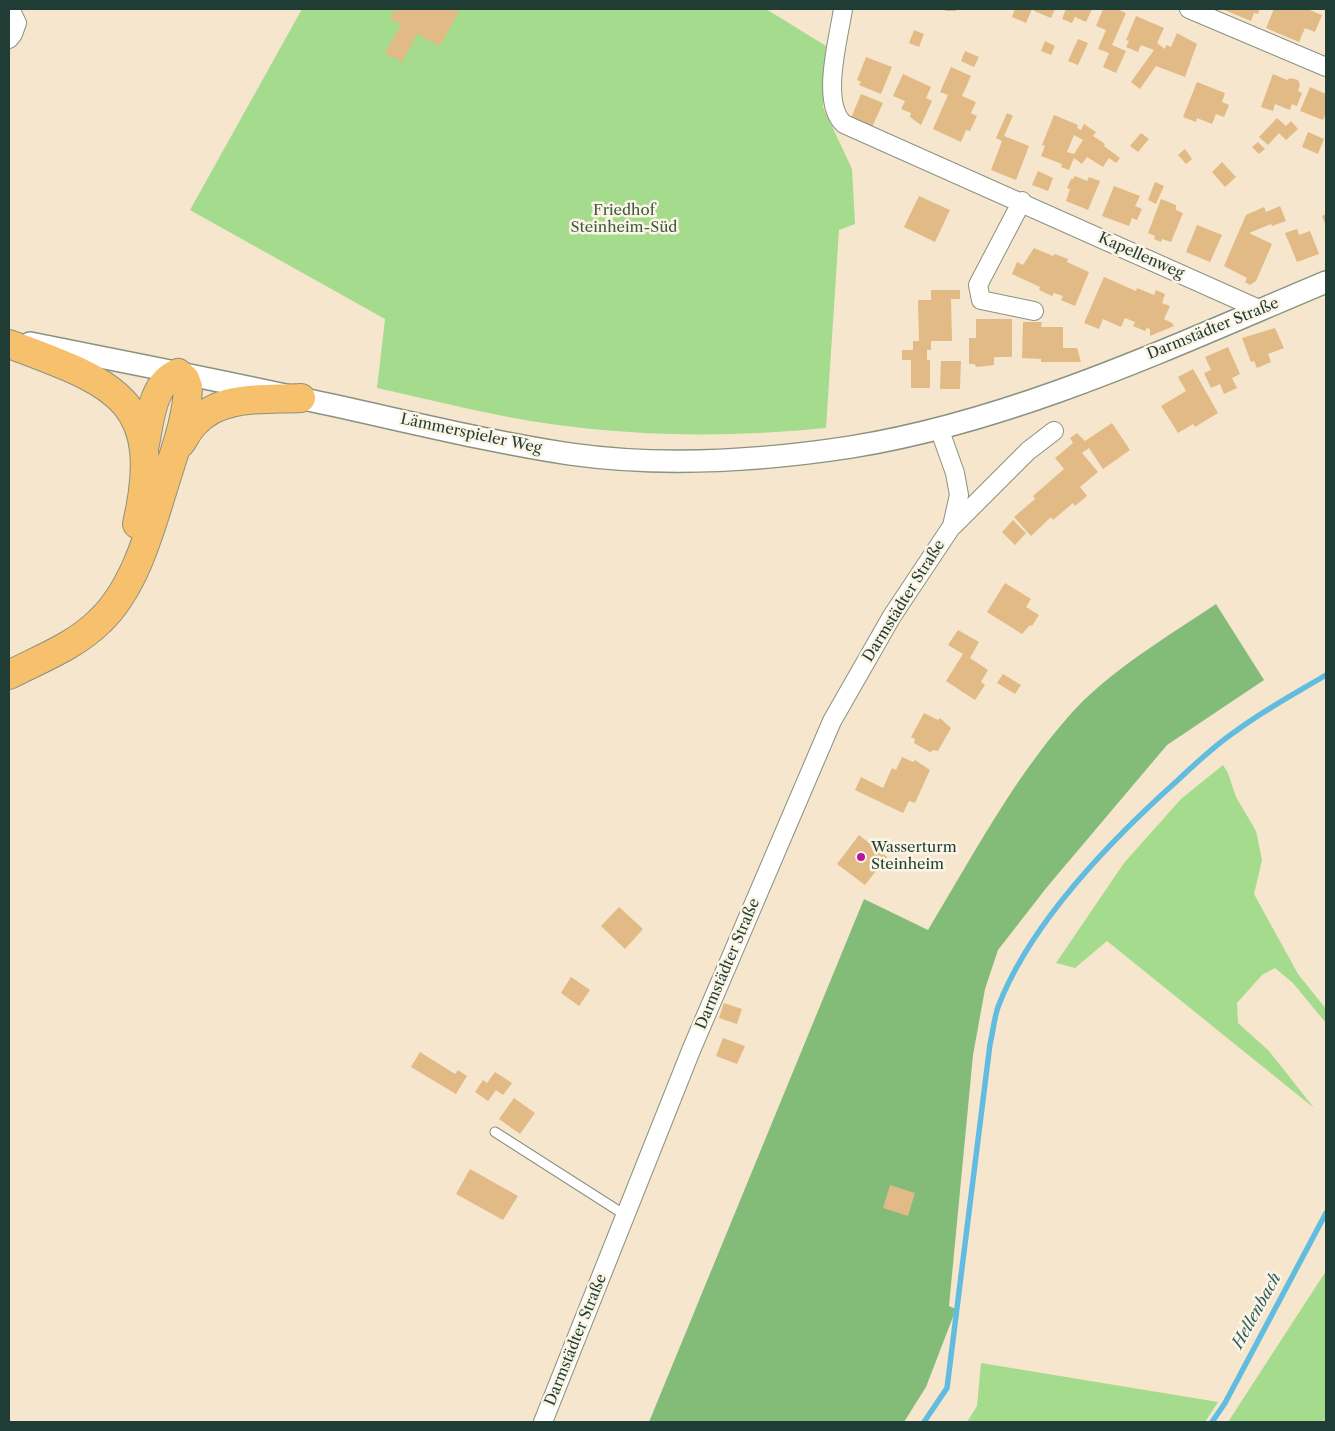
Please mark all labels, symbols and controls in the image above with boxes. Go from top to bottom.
park label: Friedhof Steinheim-Süd [571,202,677,237]
street label: Kapellenweg [1095,229,1187,283]
street label: Darmstädter Straße [1145,294,1281,364]
street label: Lämmerspieler Weg [399,410,543,458]
street label: Darmstädter Straße [859,537,949,665]
place label: Wasserturm Steinheim [871,839,957,874]
marker: Wasserturm Steinheim [855,851,867,863]
street label: Darmstädter Straße [692,896,764,1032]
water label: Hellenbach [1228,1270,1286,1352]
street label: Darmstädter Straße [541,1272,611,1408]

